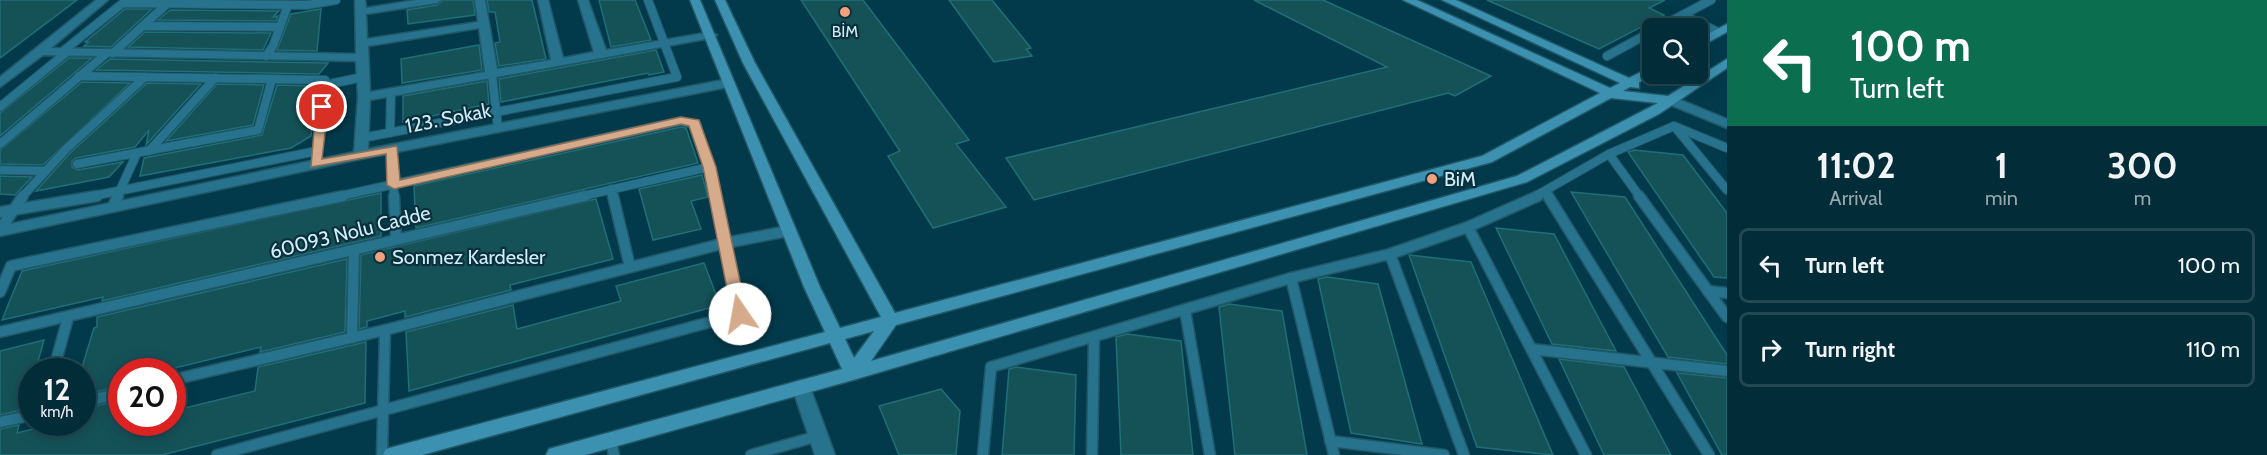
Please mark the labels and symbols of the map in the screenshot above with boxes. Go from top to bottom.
marker: BİM [838,5,852,19]
place label: BİM [832,22,858,41]
pin [296,81,347,132]
street label: 123. Sokak [403,98,493,138]
place label: BiM [1444,167,1476,191]
marker: BiM [1425,172,1439,186]
street label: 60093 Nolu Cadde [267,200,433,264]
place label: Sonmez Kardesler [392,245,546,269]
marker: Sonmez Kardesler [373,250,387,264]
position arrow [708,282,772,346]
speed limit sign: 20 [108,358,186,436]

